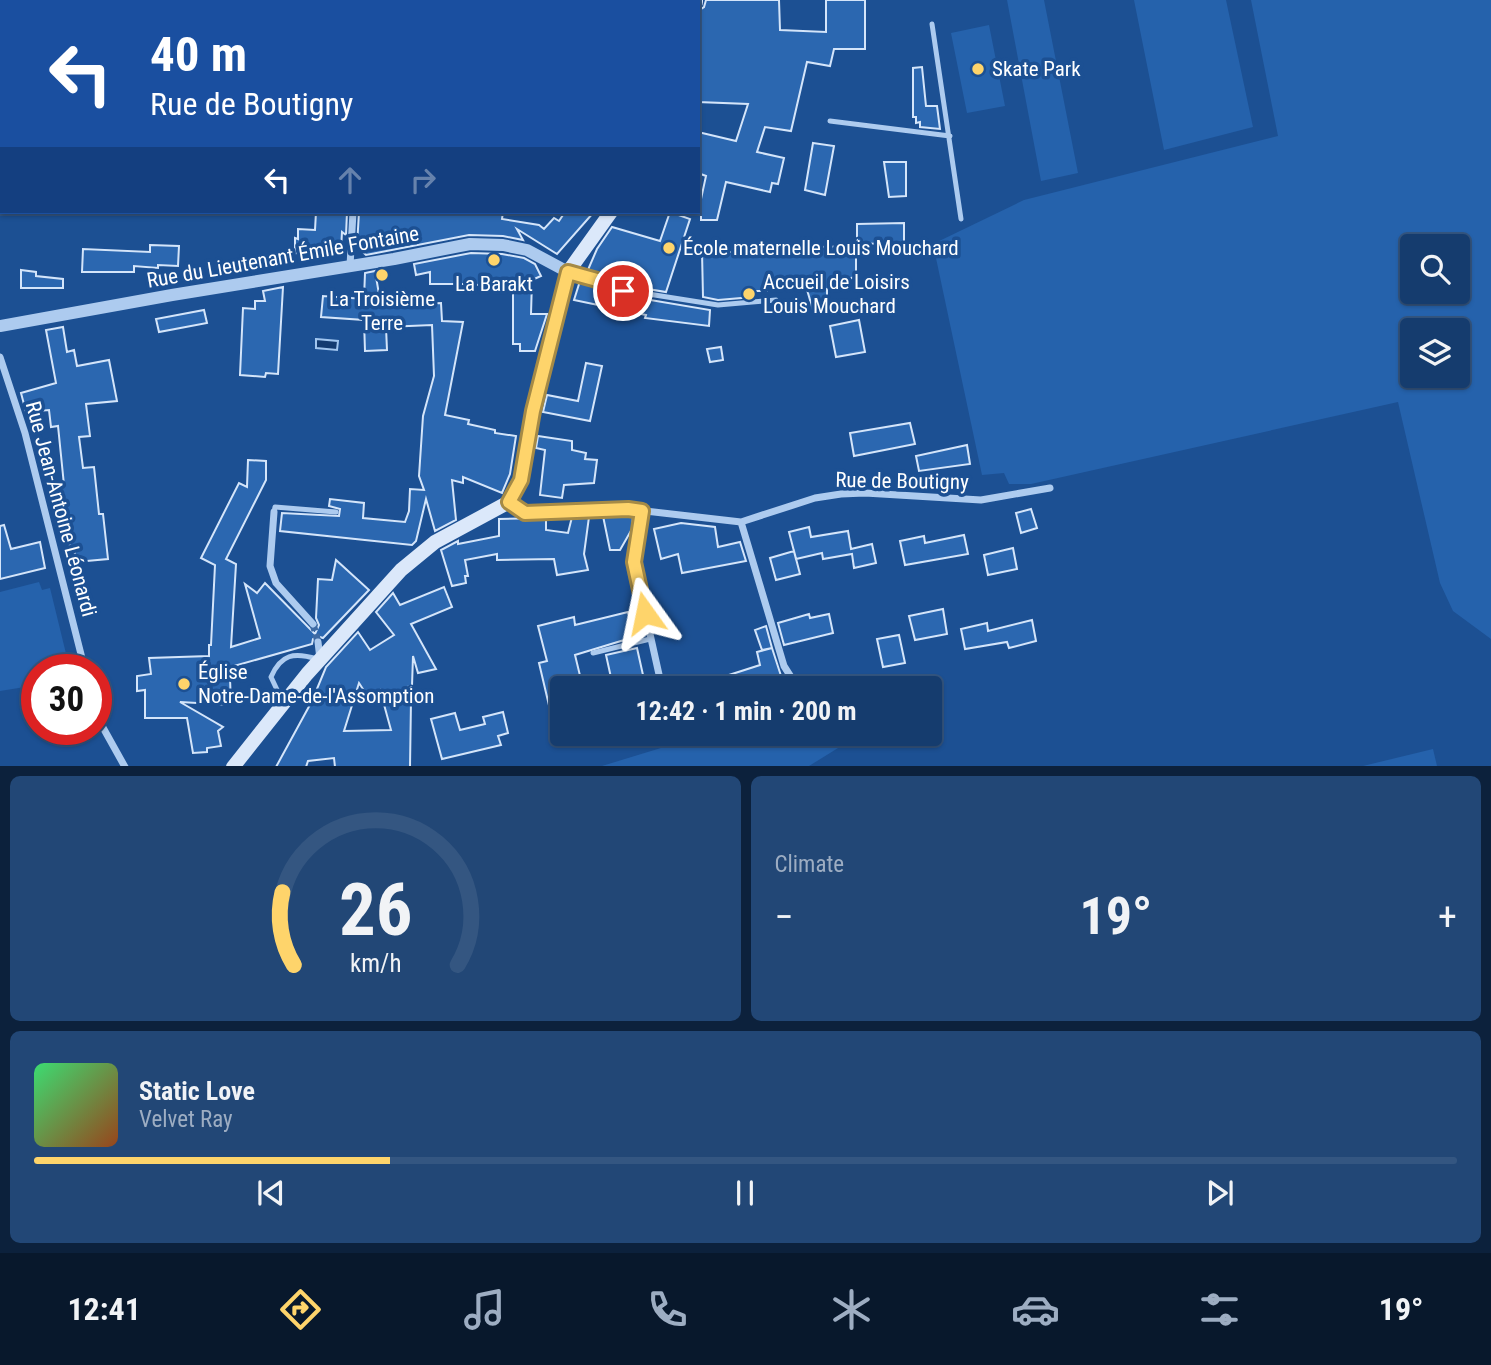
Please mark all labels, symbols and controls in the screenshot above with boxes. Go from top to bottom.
text: 40 m [150,26,247,83]
icon: left [35,28,126,119]
place label: Skate Park [992,57,1081,81]
marker: Skate Park [970,61,986,77]
text: Rue de Boutigny [150,85,353,123]
icon: left [258,161,296,199]
icon: ahead [331,161,369,199]
icon: right [404,161,442,199]
street label: Rue du Lieutenant Émile Fontaine [145,221,421,293]
map controls [1400,234,1470,388]
button: search [1400,234,1470,304]
place label: École maternelle Louis Mouchard [683,236,959,260]
marker: École maternelle Louis Mouchard [661,240,677,256]
marker: La Barakt [486,252,502,268]
pin [593,261,653,321]
marker: La Troisième Terre [374,267,390,283]
place label: Accueil de Loisirs Louis Mouchard [763,270,910,318]
place label: La Barakt [455,272,533,296]
icon: arrive [604,272,642,310]
marker: Accueil de Loisirs Louis Mouchard [741,286,757,302]
place label: La Troisième Terre [329,287,435,335]
button: layers [1400,318,1470,388]
street label: Rue Jean-Antoine Léonardi [21,399,101,619]
street label: Rue de Boutigny [835,468,969,494]
position arrow [608,576,682,650]
speed limit sign: 30 [21,654,112,745]
place label: Église Notre-Dame-de-l'Assomption [198,660,434,708]
marker: Église Notre-Dame-de-l'Assomption [176,676,192,692]
text: 12:42 · 1 min · 200 m [636,696,856,726]
text: Climate [775,851,844,878]
text: 26 [338,867,412,953]
text: 19° [1079,886,1152,947]
text: − [775,895,794,939]
text: + [1438,895,1457,939]
text: km/h [350,948,401,977]
text: Static Love [139,1076,255,1106]
text: Velvet Ray [139,1106,233,1133]
icon: previous [252,1174,290,1212]
icon: pause [726,1174,764,1212]
icon: next [1201,1174,1239,1212]
icon: directions [276,1285,325,1334]
icon: music [460,1285,509,1334]
icon: phone [643,1285,692,1334]
icon: climate [827,1285,876,1334]
icon: car [1011,1285,1060,1334]
icon: filters [1195,1285,1244,1334]
text: 12:41 [67,1290,141,1328]
text: 19° [1379,1290,1424,1328]

